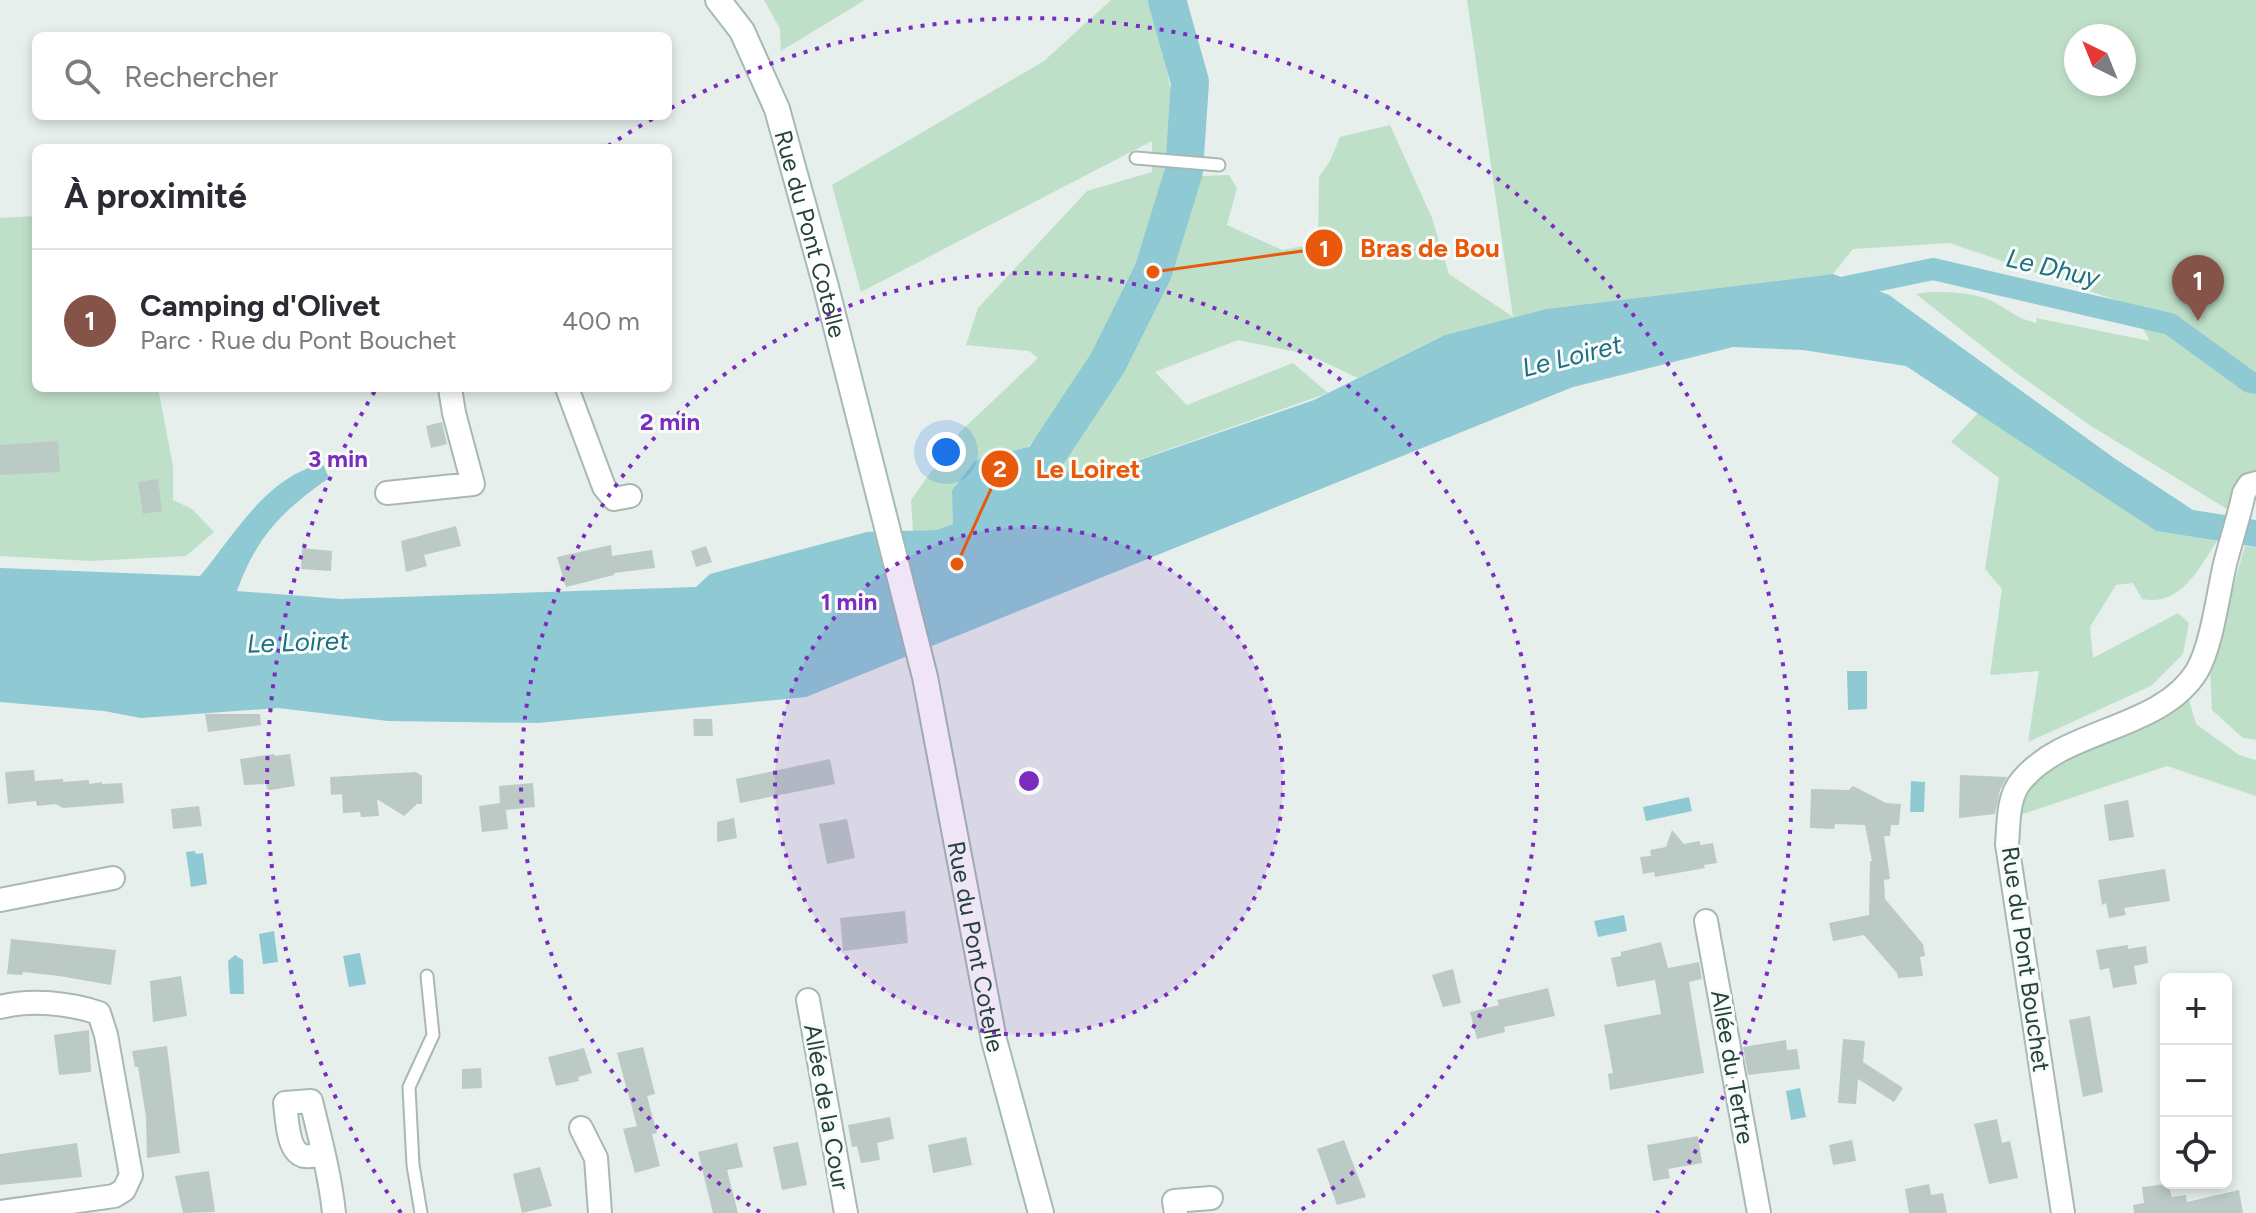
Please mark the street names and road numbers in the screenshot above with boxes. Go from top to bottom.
street label: Rue du Pont Cotelle [769,127,853,341]
street label: Rue du Pont Cotelle [942,839,1011,1055]
street label: Rue du Pont Bouchet [1996,844,2056,1074]
street label: Allée du Tertre [1705,988,1761,1146]
street label: Allée de la Cour [798,1022,856,1192]

